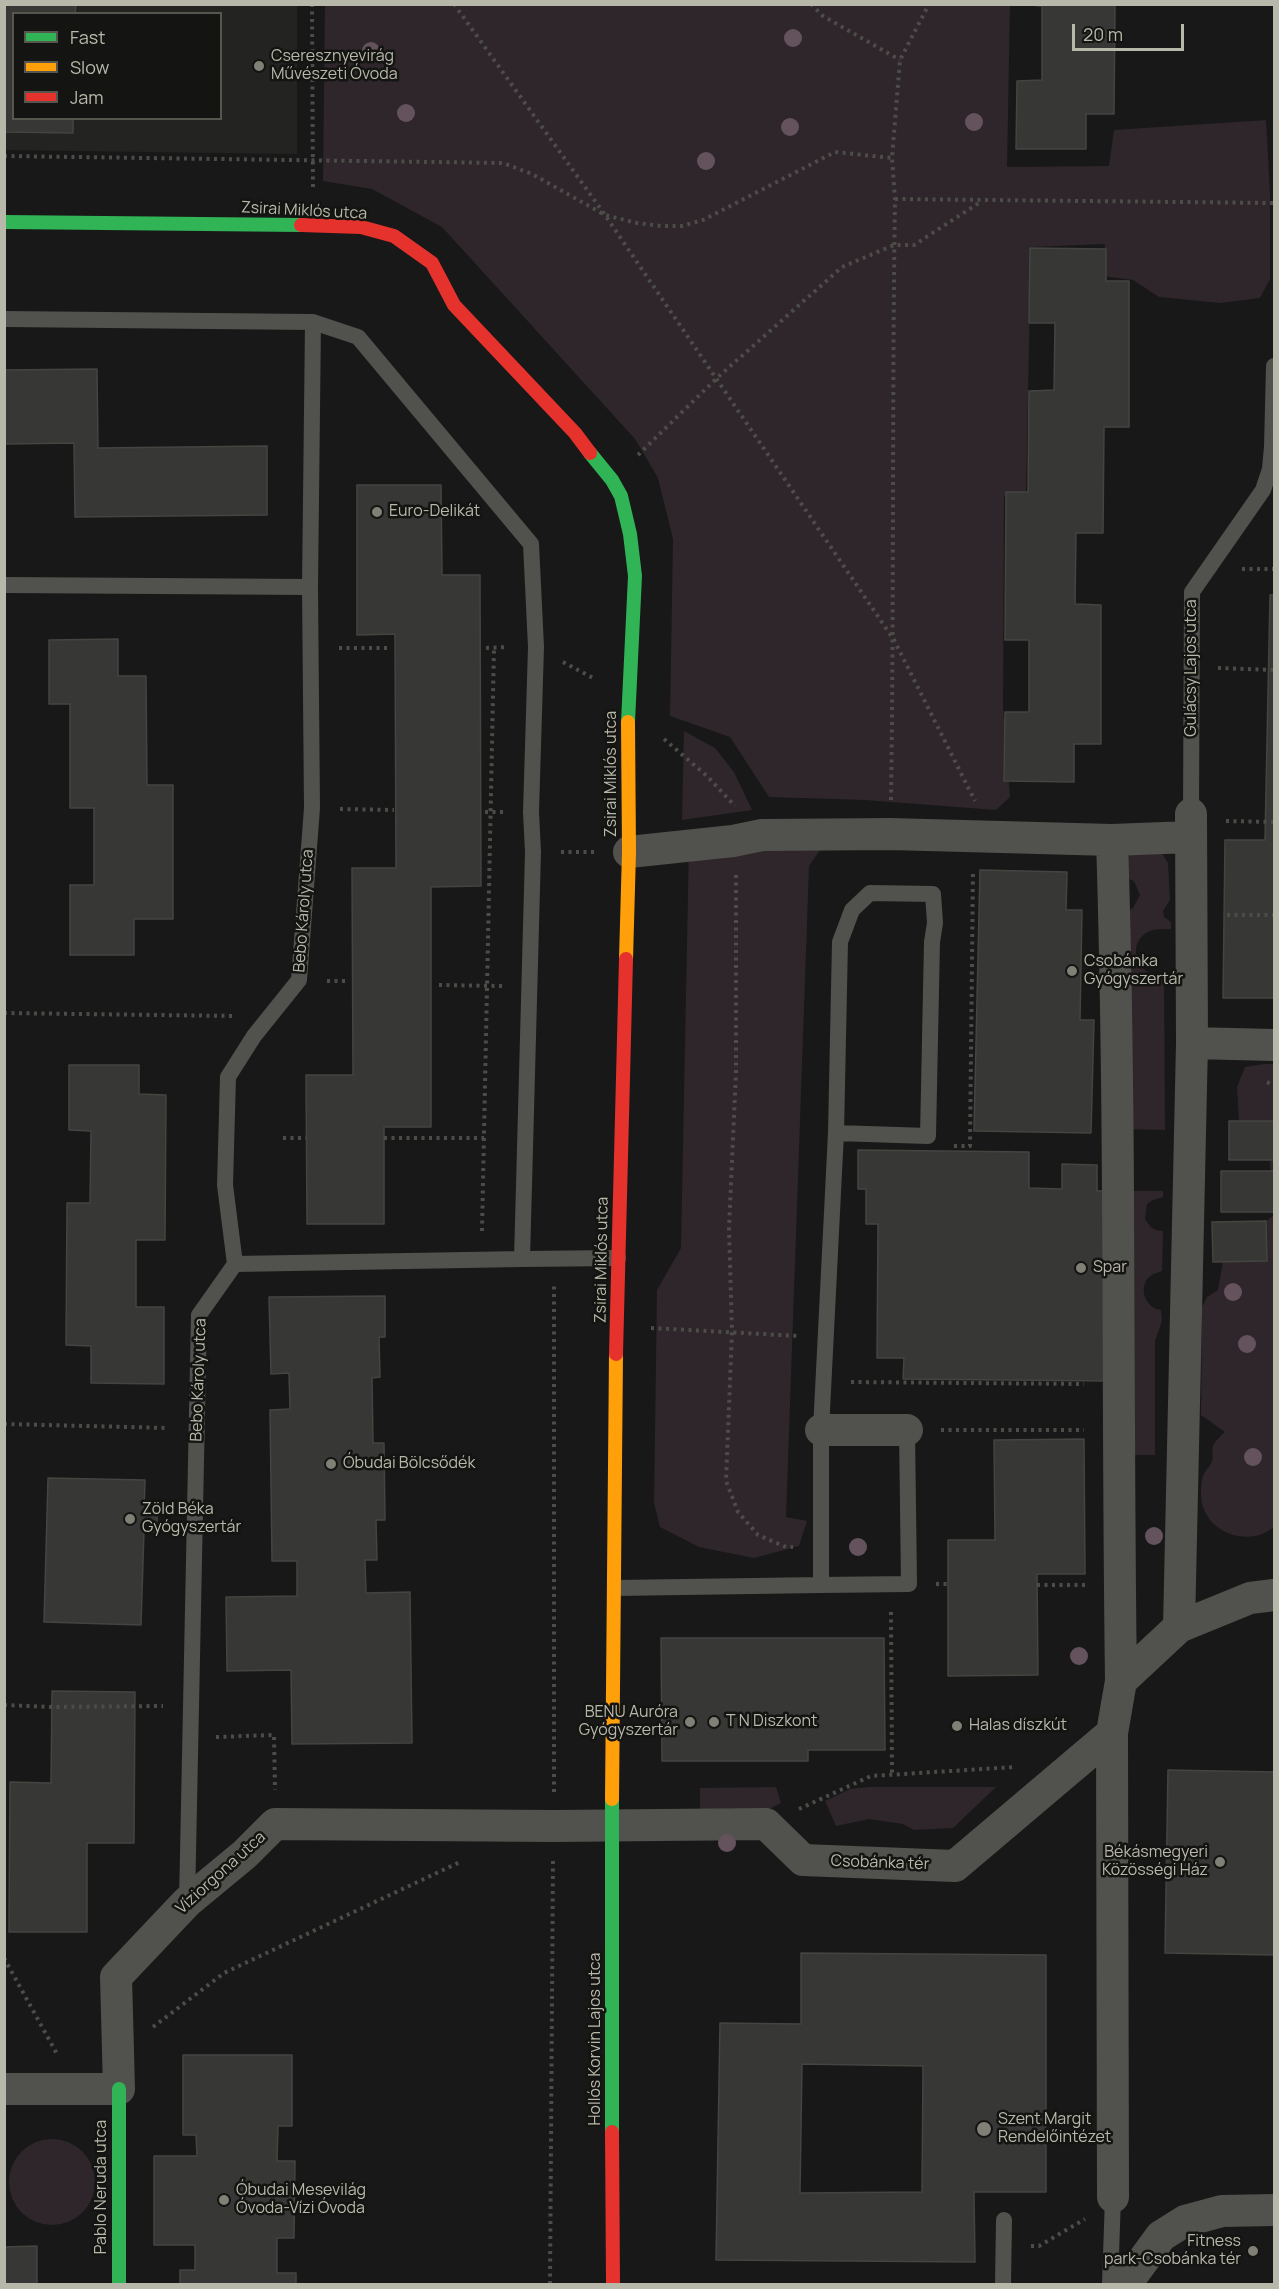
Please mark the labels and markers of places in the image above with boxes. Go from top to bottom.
place label: Cseresznyevirág Művészeti Óvoda [271,47,398,85]
marker: Cseresznyevirág Művészeti Óvoda [252,59,266,73]
place label: Euro-Delikát [389,502,480,522]
marker: Euro-Delikát [370,505,384,519]
place label: Csobánka Gyógyszertár [1084,952,1183,990]
marker: Csobánka Gyógyszertár [1065,964,1079,978]
place label: Spar [1093,1258,1127,1278]
marker: Spar [1074,1261,1088,1275]
place label: Óbudai Bölcsődék [343,1454,475,1474]
marker: Óbudai Bölcsődék [324,1457,338,1471]
place label: Zöld Béka Gyógyszertár [142,1500,241,1538]
marker: Zöld Béka Gyógyszertár [123,1512,137,1526]
place label: BENU Auróra Gyógyszertár [579,1703,678,1741]
place label: T N Diszkont [726,1712,817,1732]
marker: BENU Auróra Gyógyszertár [683,1715,697,1729]
marker: T N Diszkont [707,1715,721,1729]
place label: Halas díszkút [969,1716,1067,1736]
marker: Halas díszkút [950,1719,964,1733]
place label: Békásmegyeri Közösségi Ház [1102,1843,1208,1881]
marker: Békásmegyeri Közösségi Ház [1213,1855,1227,1869]
place label: Szent Margit Rendelőintézet [998,2110,1111,2148]
marker: Szent Margit Rendelőintézet [975,2120,993,2138]
place label: Óbudai Mesevilág Óvoda-Vízi Óvoda [236,2181,366,2219]
marker: Óbudai Mesevilág Óvoda-Vízi Óvoda [217,2193,231,2207]
place label: Fitness park-Csobánka tér [1104,2232,1241,2270]
marker: Fitness park-Csobánka tér [1246,2244,1260,2258]

